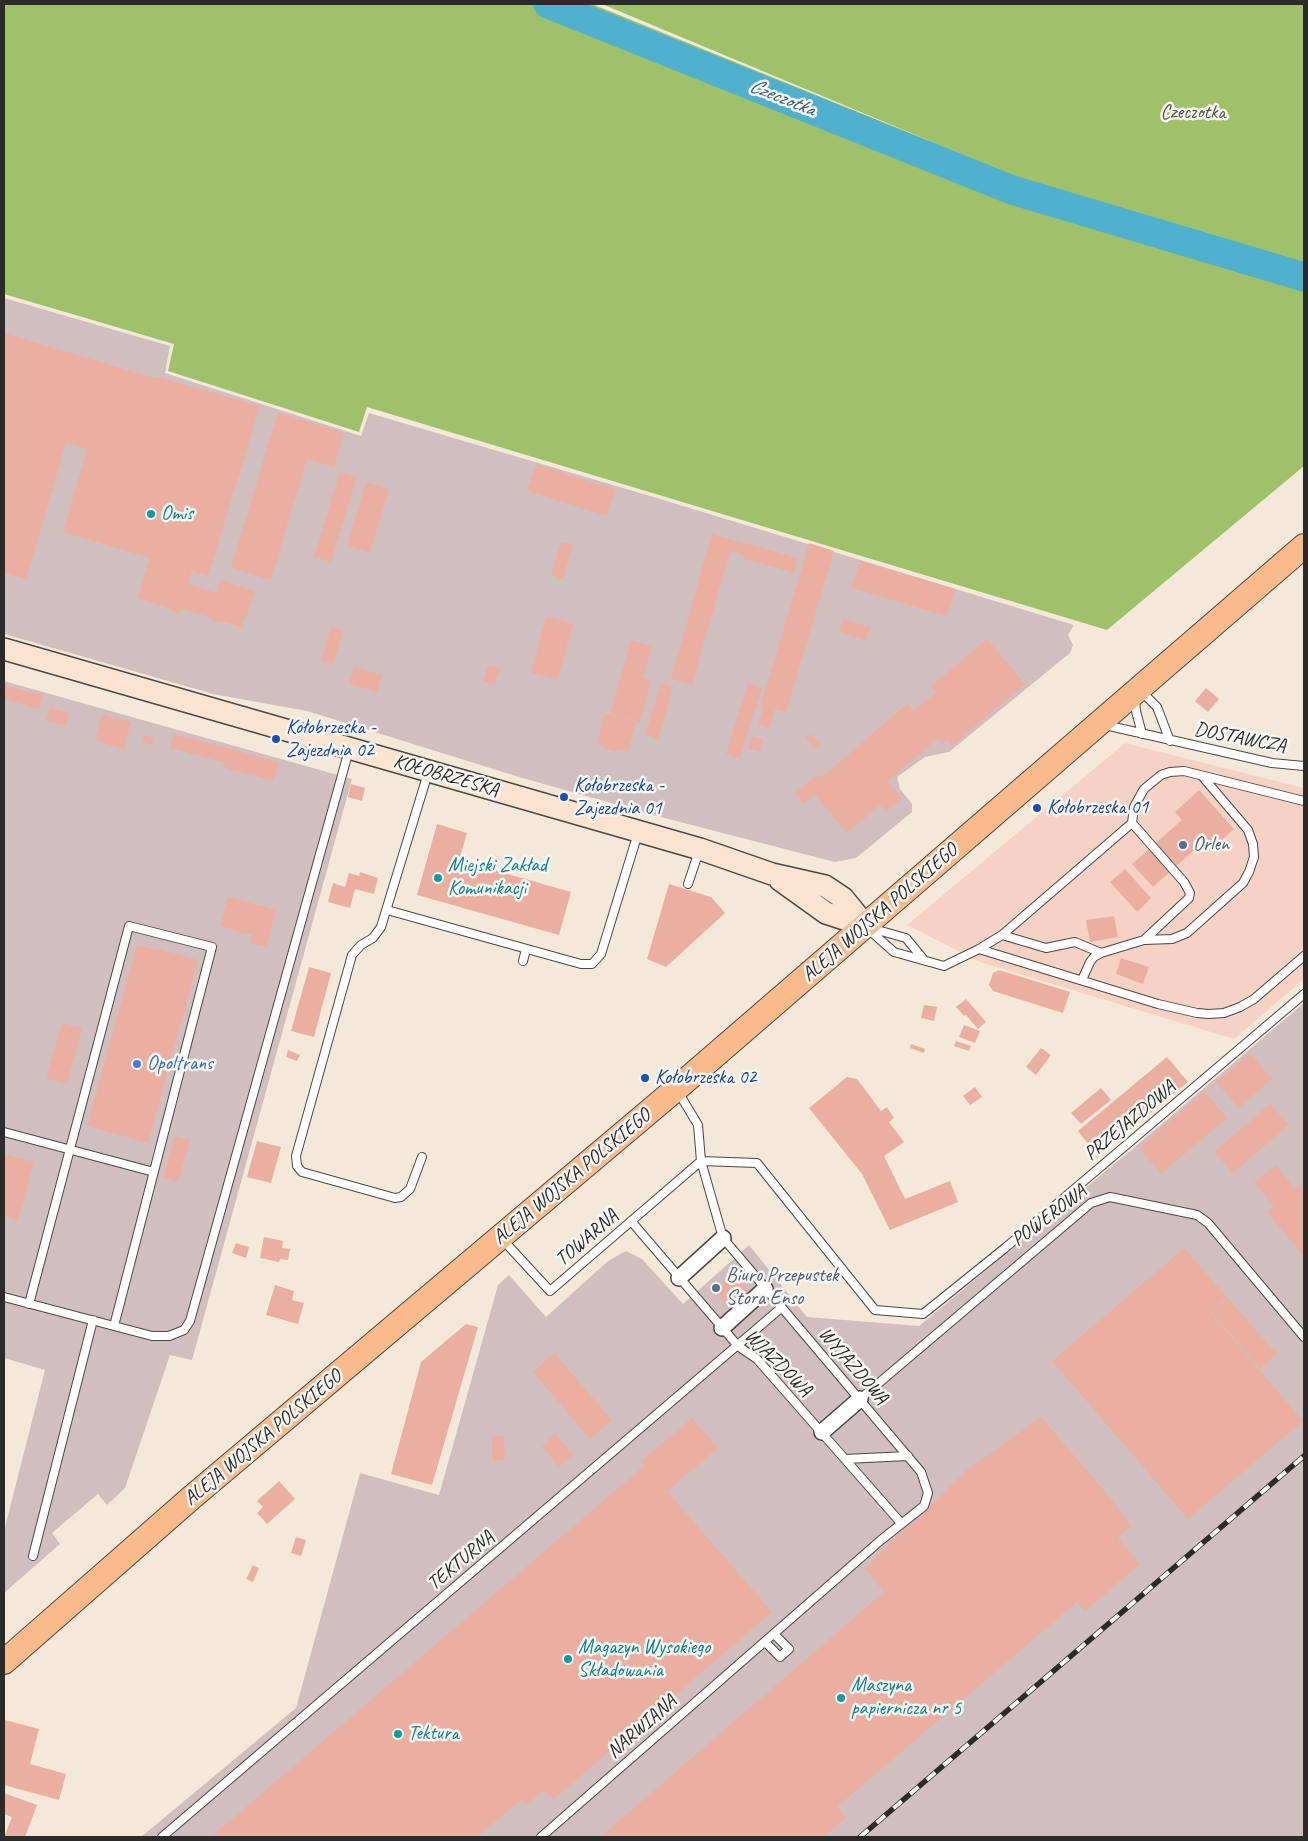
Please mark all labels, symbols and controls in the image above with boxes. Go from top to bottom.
water label: Czeczotka [746,74,818,122]
park label: Czeczotka [1160,101,1226,125]
place label: Omis [161,502,193,526]
marker: Omis [145,508,157,520]
place label: Kołobrzeska - Zajezdnia 02 [286,716,376,763]
street label: DOSTAWCZA [1192,717,1288,759]
marker: Kołobrzeska - Zajezdnia 02 [270,733,282,745]
street label: KOŁOBRZESKA [391,750,501,802]
place label: Kołobrzeska - Zajezdnia 01 [574,774,664,821]
marker: Kołobrzeska - Zajezdnia 01 [558,791,570,803]
place label: Kołobrzeska 01 [1047,796,1148,820]
marker: Kołobrzeska 01 [1031,802,1043,814]
place label: Orlen [1193,833,1229,857]
street label: ALEJA WOJSKA POLSKIEGO [797,839,963,987]
marker: Orlen [1177,839,1189,851]
place label: Miejski Zakład Komunikacji [448,854,547,901]
marker: Miejski Zakład Komunikacji [432,872,444,884]
place label: Opoltrans [147,1052,213,1076]
marker: Opoltrans [131,1058,143,1070]
place label: Kołobrzeska 02 [655,1066,756,1090]
marker: Kołobrzeska 02 [639,1072,651,1084]
street label: PRZEJAZDOWA [1079,1076,1181,1166]
street label: ALEJA WOJSKA POLSKIEGO [488,1104,656,1250]
street label: POWEROWA [1007,1180,1091,1252]
street label: TOWARNA [551,1204,623,1272]
place label: Biuro Przepustek Stora Enso [726,1264,838,1311]
marker: Biuro Przepustek Stora Enso [710,1282,722,1294]
street label: WYJAZDOWA [813,1323,893,1409]
street label: WJAZDOWA [739,1324,817,1402]
street label: ALEJA WOJSKA POLSKIEGO [179,1365,347,1511]
street label: TEKTURNA [423,1526,499,1596]
place label: Magazyn Wysokiego Składowania [578,1636,710,1683]
marker: Magazyn Wysokiego Składowania [562,1653,574,1665]
place label: Maszyna papiernicza nr 5 [851,1674,961,1721]
street label: NARWIANA [602,1690,682,1764]
marker: Maszyna papiernicza nr 5 [835,1692,847,1704]
place label: Tektura [408,1722,459,1746]
marker: Tektura [392,1728,404,1740]

